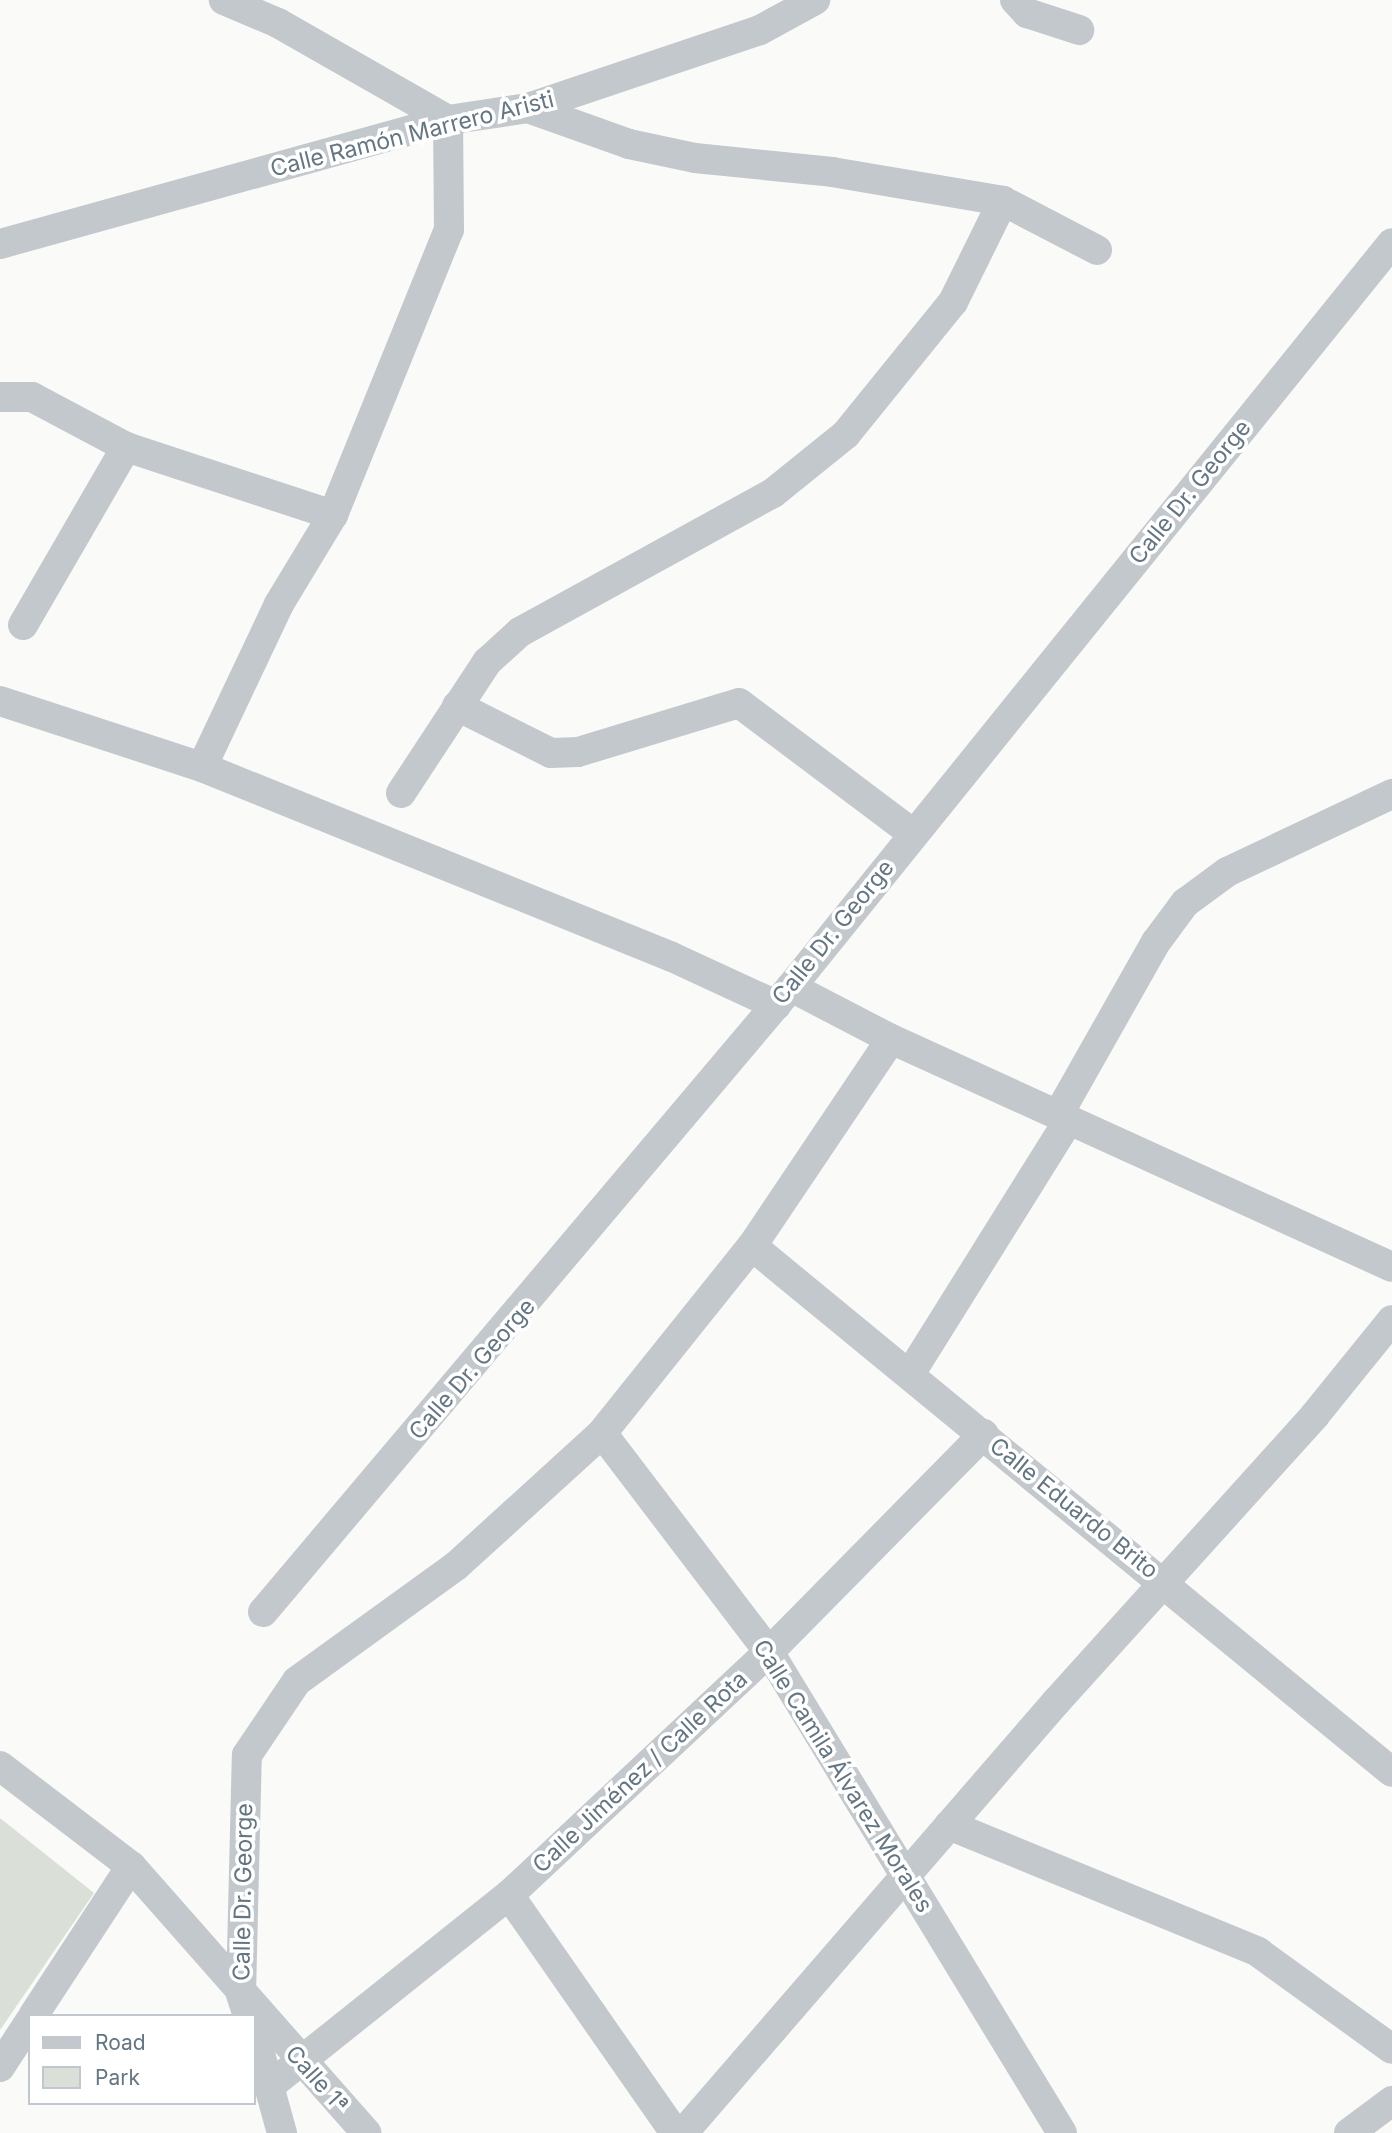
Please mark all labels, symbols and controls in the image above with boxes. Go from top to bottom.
street label: Calle Ramón Marrero Aristi [268,85,556,183]
street label: Calle Dr. George [1123,414,1257,570]
street label: Calle Dr. George [766,854,900,1010]
street label: Calle Dr. George [403,1293,541,1445]
street label: Calle Eduardo Brito [984,1432,1164,1584]
street label: Calle Camila Álvarez Morales [748,1635,938,1917]
street label: Calle Jiménez / Calle Rota [527,1665,753,1879]
street label: Calle Dr. George [228,1803,258,1981]
legend [28,2014,256,2105]
text: Road [95,2030,146,2055]
street label: Calle 1ª [280,2040,354,2118]
text: Park [95,2065,140,2090]

